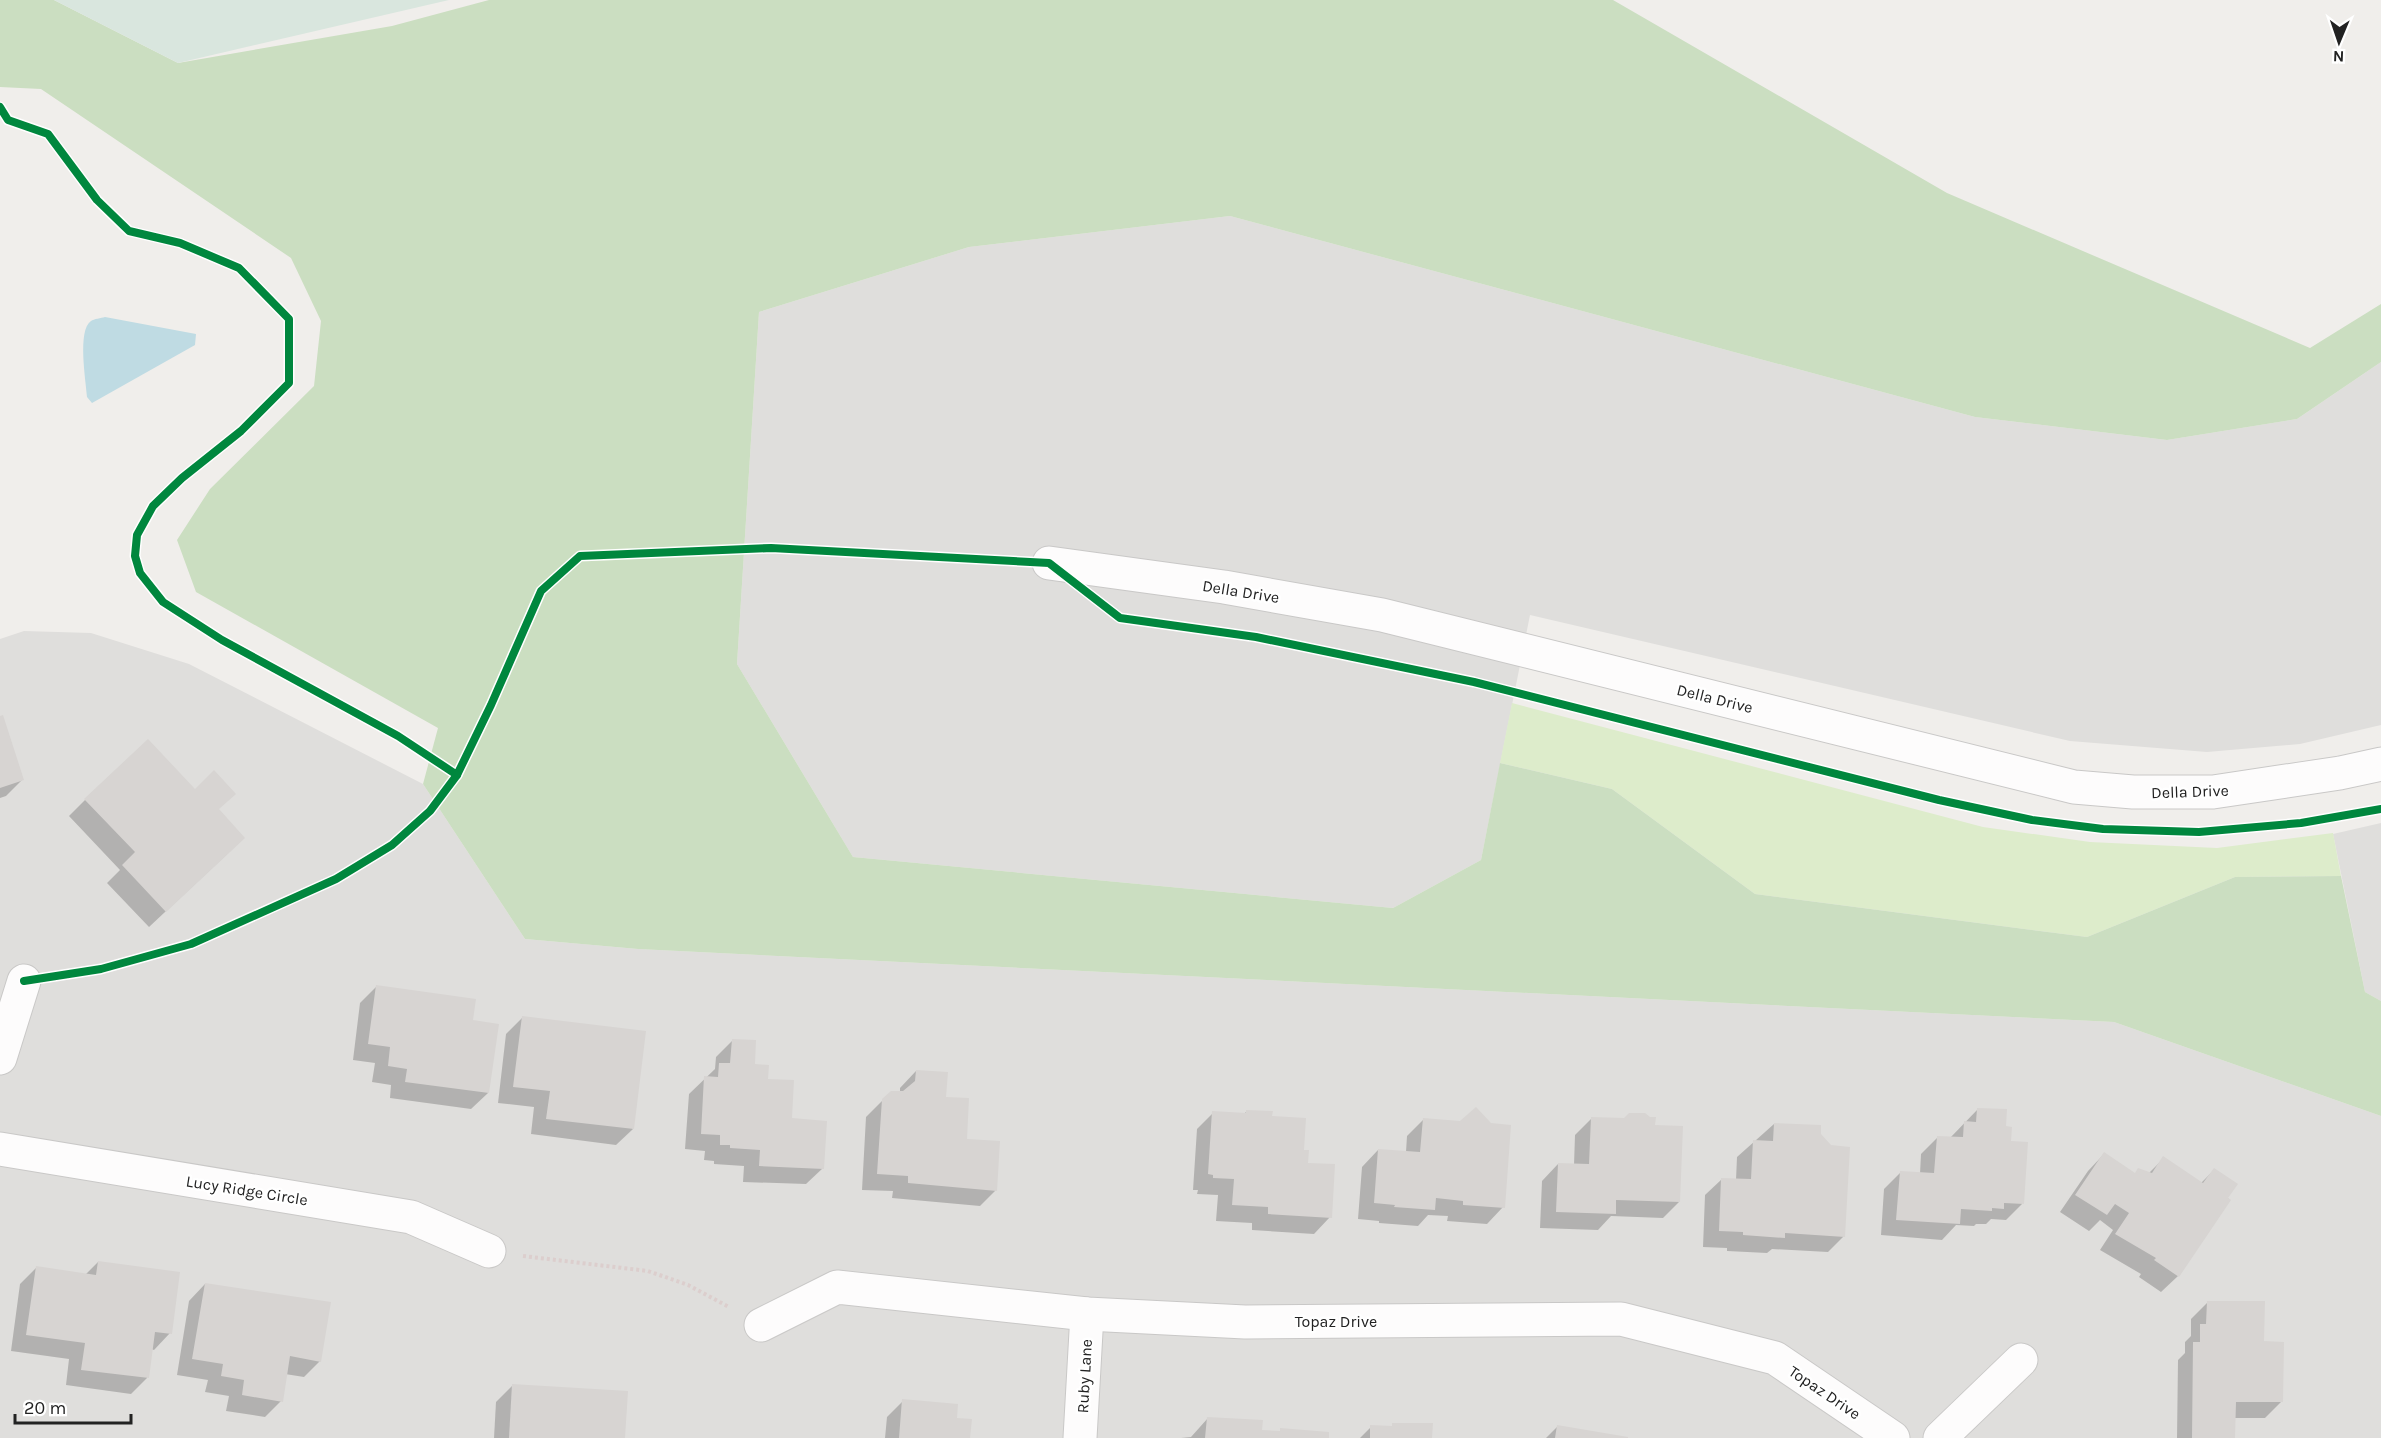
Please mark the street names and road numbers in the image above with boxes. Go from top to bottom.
street label: Della Drive [1201,576,1281,607]
street label: Della Drive [1675,680,1755,717]
street label: Della Drive [2151,781,2229,802]
street label: Lucy Ridge Circle [185,1171,309,1210]
street label: Topaz Drive [1295,1312,1377,1331]
street label: Ruby Lane [1073,1338,1096,1414]
street label: Topaz Drive [1785,1361,1864,1423]

